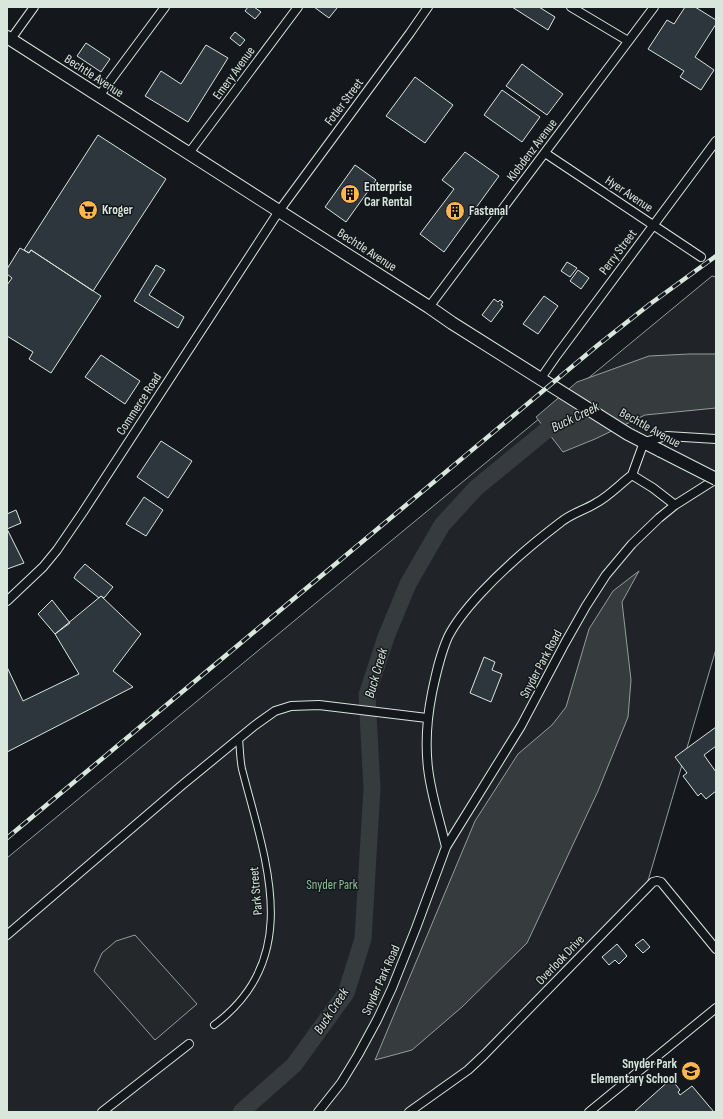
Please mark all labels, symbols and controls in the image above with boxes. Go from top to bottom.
street label: Emery Avenue [209,43,259,103]
street label: Bechtle Avenue [61,51,127,101]
street label: Fotler Street [321,75,367,129]
street label: Klobdenz Avenue [503,116,561,184]
street label: Hyer Avenue [602,172,656,216]
place label: Enterprise Car Rental [364,179,413,210]
building icon: Enterprise Car Rental [339,183,361,205]
supermarket icon: Kroger [77,199,99,221]
building icon: Fastenal [444,200,466,222]
place label: Kroger [102,202,133,218]
place label: Fastenal [469,203,508,219]
street label: Bechtle Avenue [334,225,400,275]
street label: Perry Street [596,226,640,278]
street label: Commerce Road [113,370,165,438]
water label: Buck Creek [548,398,602,436]
street label: Bechtle Avenue [617,405,683,451]
street label: Snyder Park Road [516,627,566,701]
water label: Buck Creek [361,645,391,700]
street label: Park Street [246,866,266,916]
park label: Snyder Park [306,877,358,893]
street label: Overlook Drive [532,932,588,988]
street label: Snyder Park Road [358,942,404,1018]
water label: Buck Creek [310,984,352,1037]
place label: Snyder Park Elementary School [591,1056,677,1087]
school or university icon: Snyder Park Elementary School [680,1060,702,1082]

